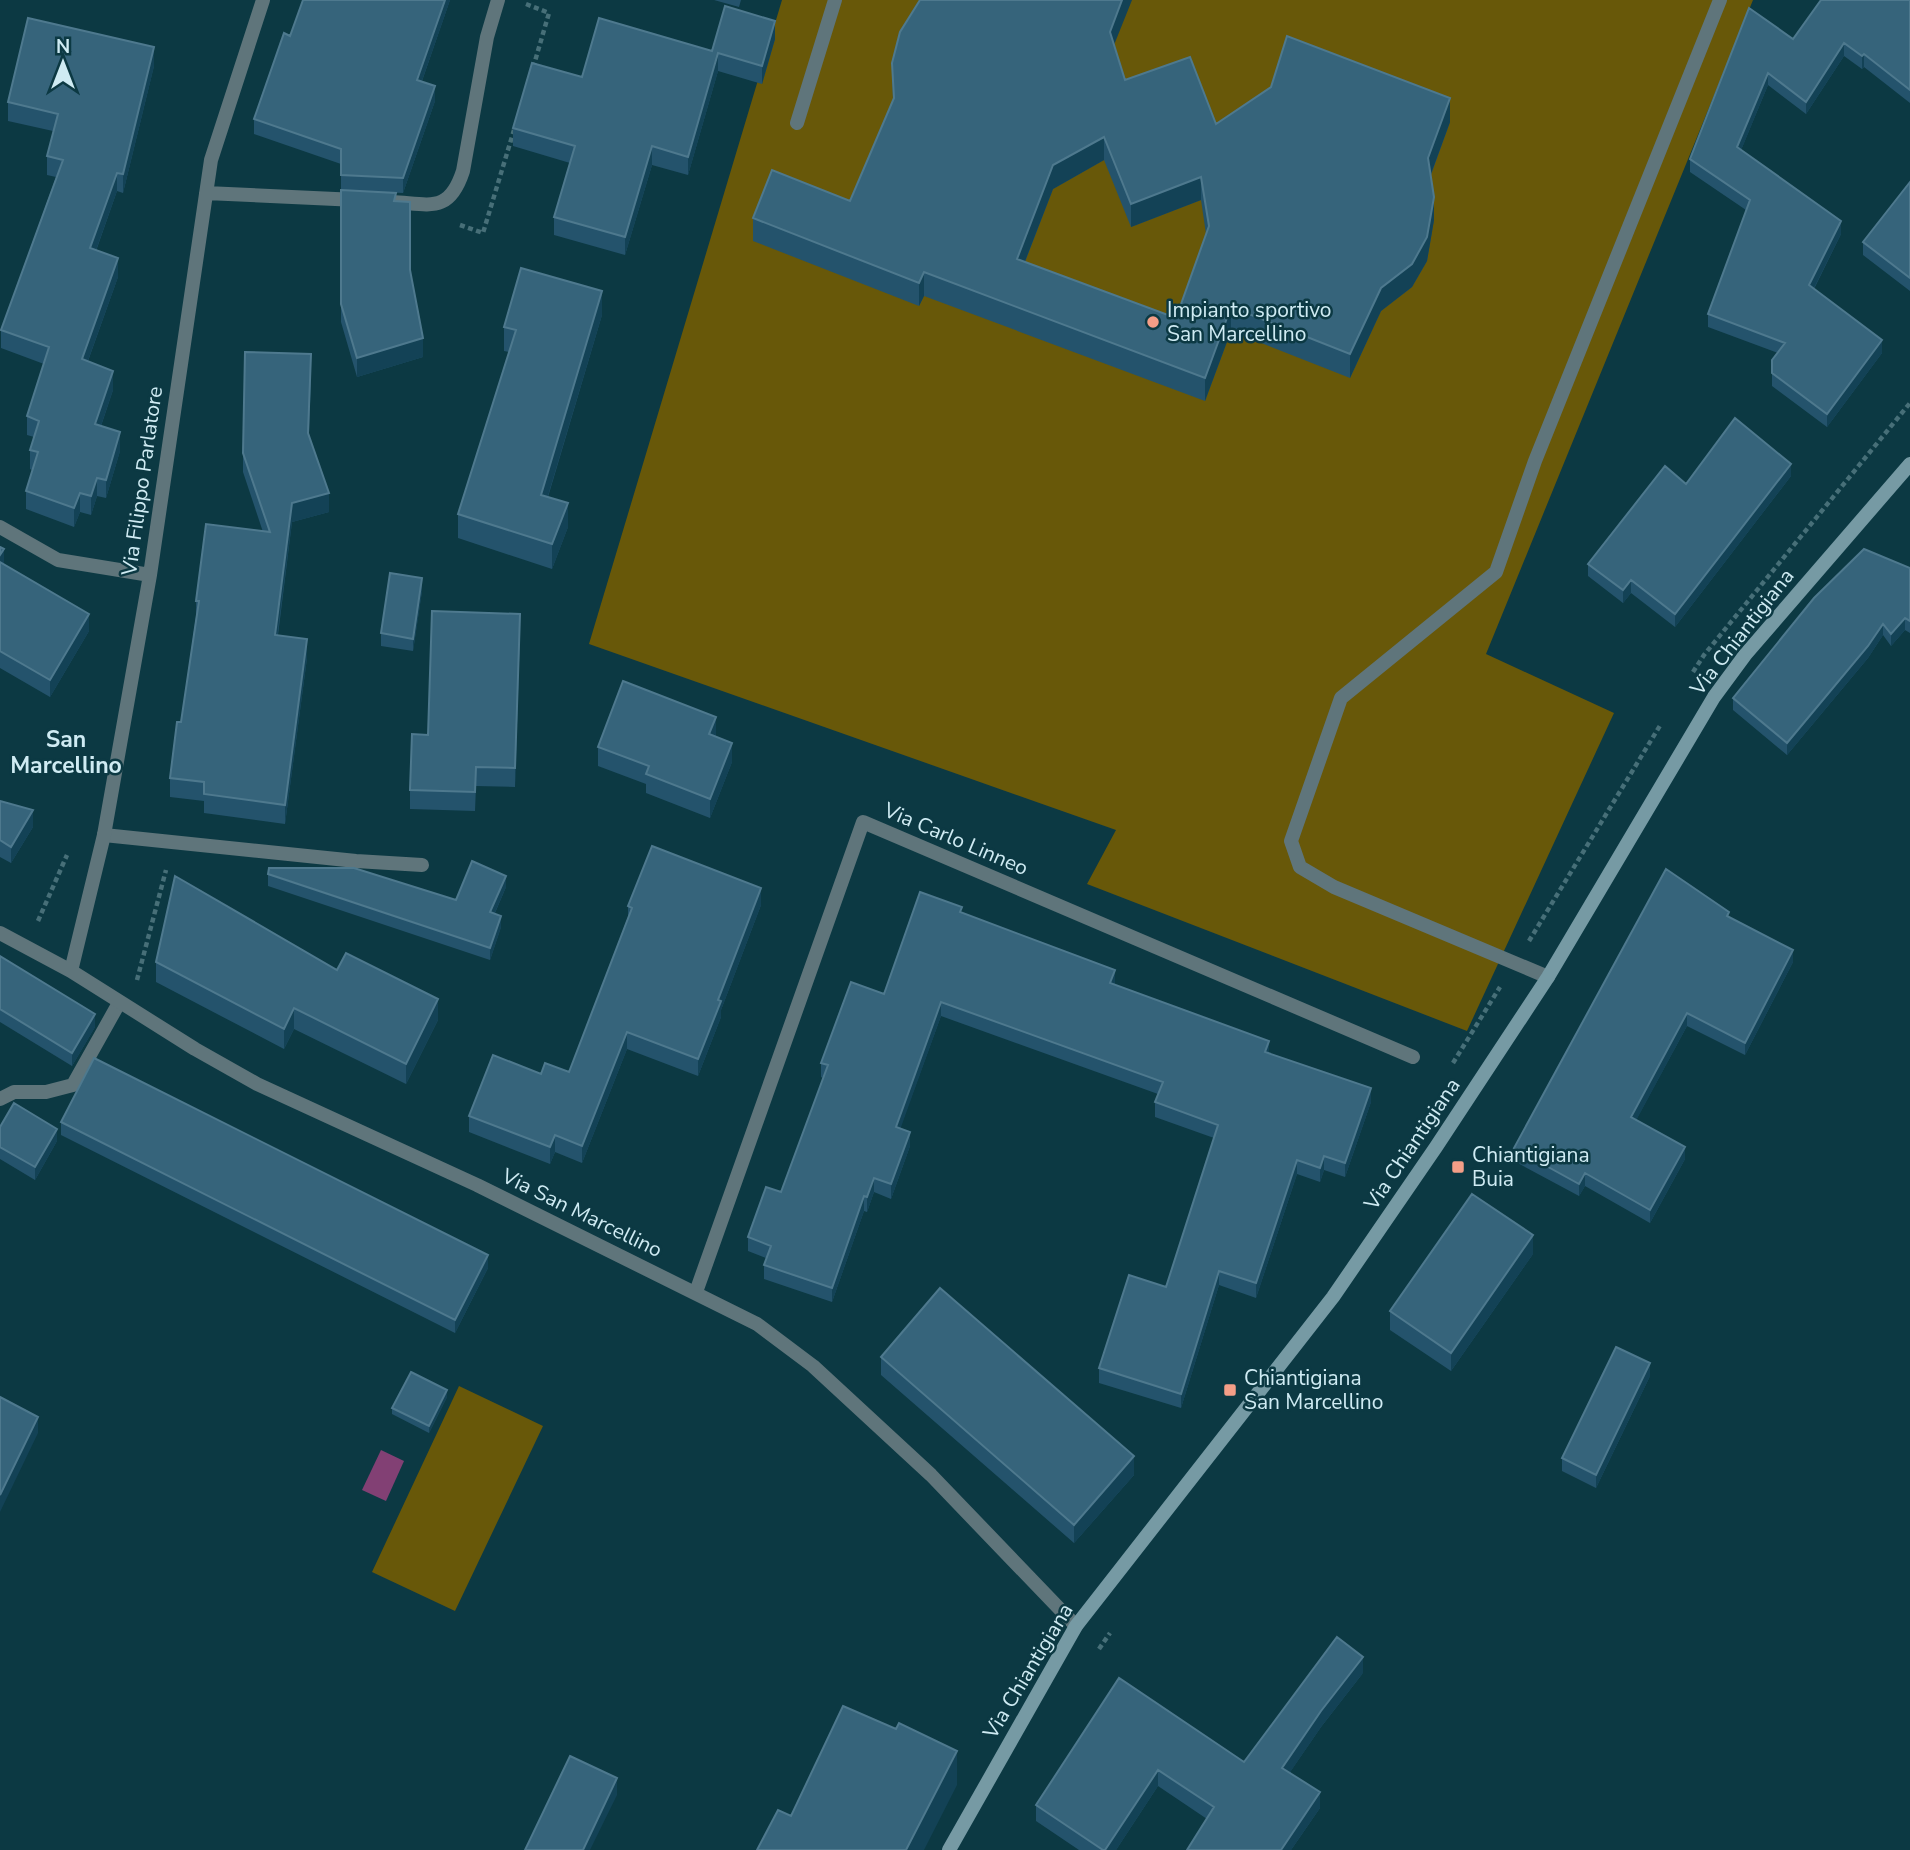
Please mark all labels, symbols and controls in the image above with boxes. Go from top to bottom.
north arrow [28,28,98,98]
text: N [56,34,70,60]
place label: Impianto sportivo San Marcellino [1167,296,1332,348]
marker: Impianto sportivo San Marcellino [1145,314,1161,330]
street label: Via Filippo Parlatore [115,384,169,579]
street label: Via Chiantigiana [1683,563,1800,702]
district label: San Marcellino [10,724,122,781]
street label: Via Carlo Linneo [879,796,1033,882]
street label: Via Chiantigiana [1357,1073,1467,1216]
place label: Chiantigiana Buia [1472,1141,1590,1193]
marker: Chiantigiana Buia [1450,1159,1466,1175]
street label: Via San Marcellino [496,1162,667,1264]
place label: Chiantigiana San Marcellino [1244,1364,1383,1416]
marker: Chiantigiana San Marcellino [1222,1382,1238,1398]
street label: Via Chiantigiana [976,1598,1080,1745]

